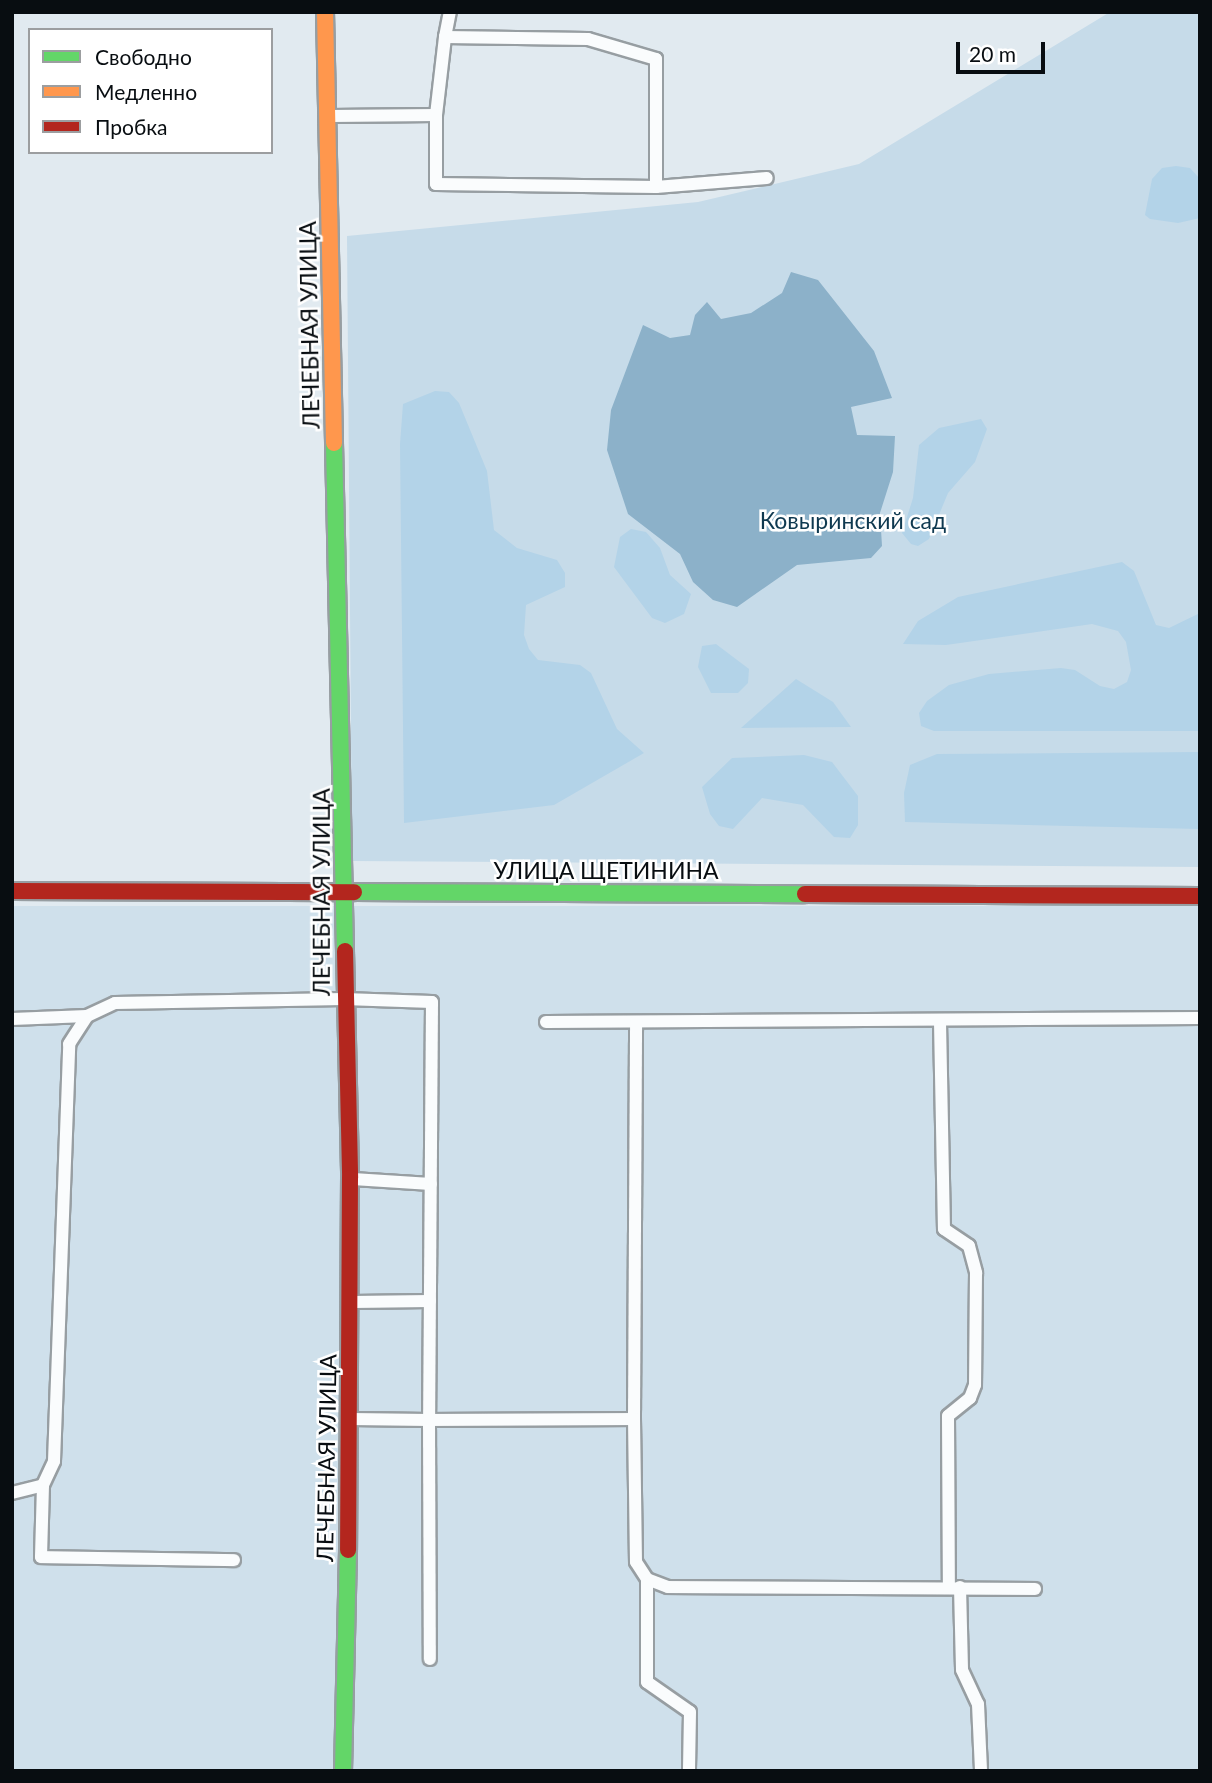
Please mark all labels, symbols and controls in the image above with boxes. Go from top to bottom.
legend [28,28,273,154]
scale bar [960,28,1049,72]
text: 20 m [969,41,1016,66]
text: Свободно [95,44,192,69]
text: Медленно [95,79,197,104]
text: Пробка [95,114,168,139]
street label: ЛЕЧЕБНАЯ УЛИЦА [293,221,325,429]
park label: Ковыринский сад [760,506,946,534]
street label: ЛЕЧЕБНАЯ УЛИЦА [307,788,335,996]
street label: УЛИЦА ЩЕТИНИНА [493,856,719,884]
street label: ЛЕЧЕБНАЯ УЛИЦА [310,1354,342,1562]

